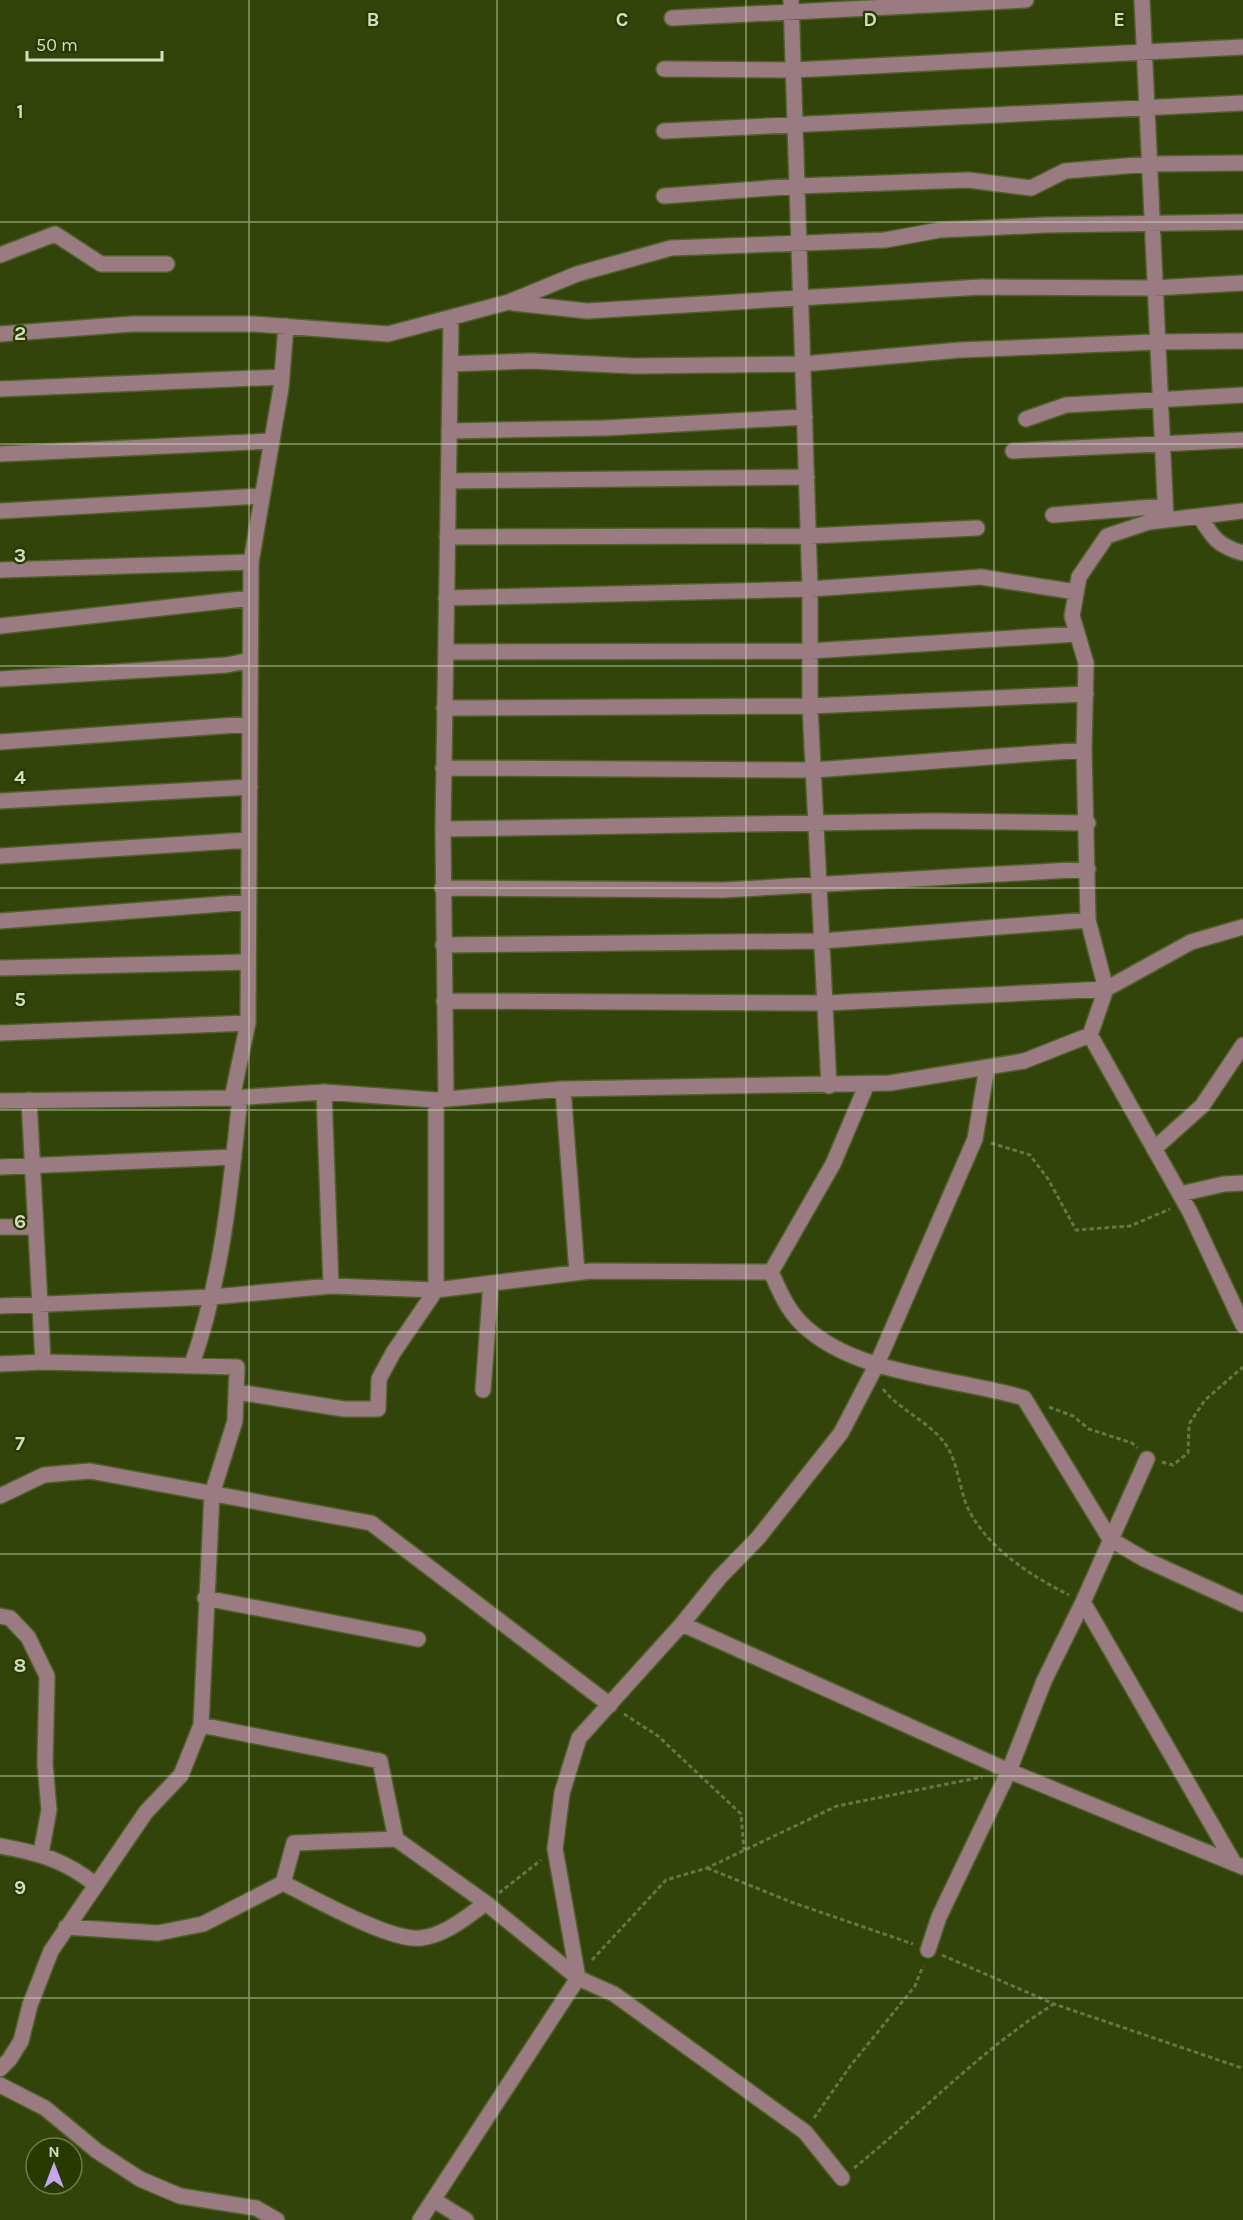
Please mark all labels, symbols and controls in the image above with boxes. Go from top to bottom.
text: B [367,8,379,31]
text: C [616,8,628,31]
text: D [863,8,877,31]
text: E [1113,8,1125,31]
scale bar [27,24,162,62]
text: 50 m [36,34,78,56]
text: 1 [16,100,24,123]
text: 2 [14,322,26,345]
text: 3 [14,544,26,567]
text: 4 [14,766,26,789]
text: 5 [14,988,26,1011]
text: 6 [14,1210,26,1233]
text: 7 [15,1432,25,1455]
text: 8 [14,1654,26,1677]
text: 9 [14,1876,26,1899]
north arrow [24,2136,84,2196]
text: N [48,2142,60,2161]

